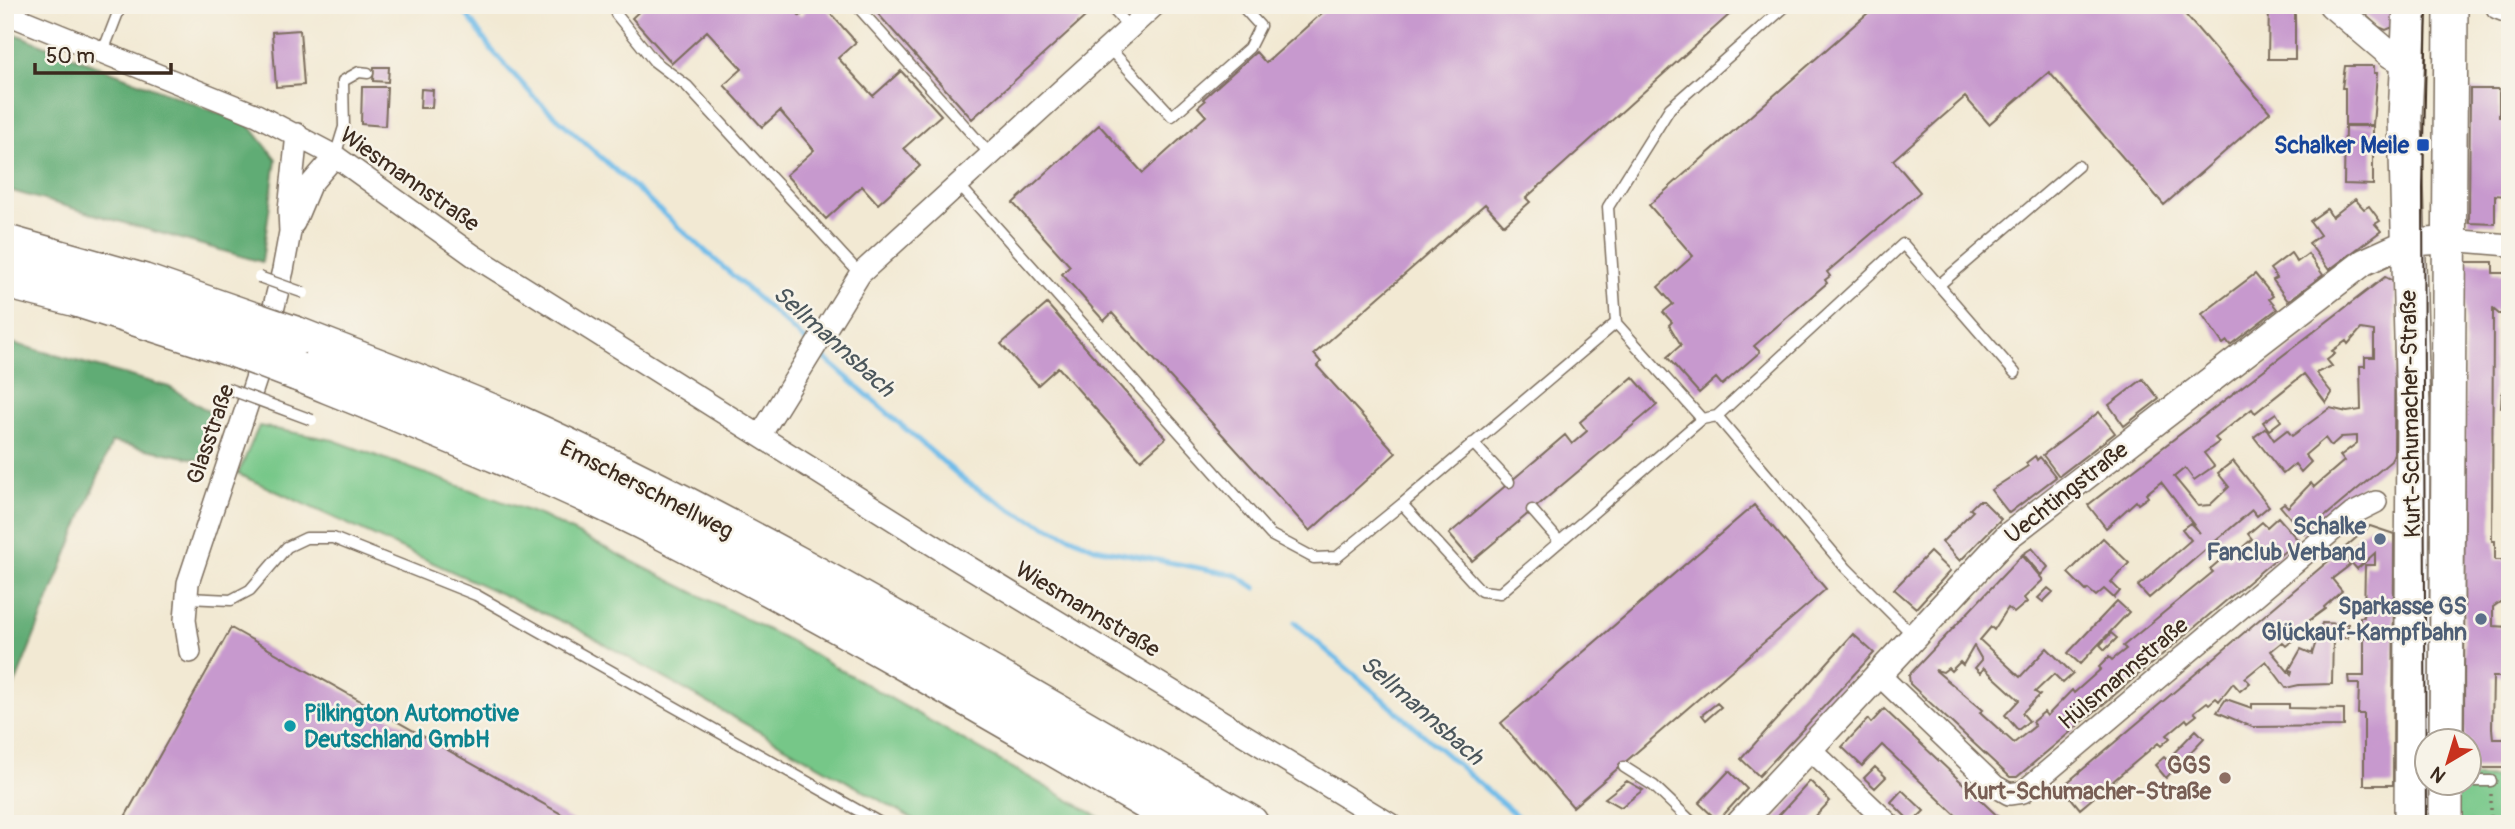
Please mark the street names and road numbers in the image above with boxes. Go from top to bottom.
street label: Wiesmannstraße [334,121,486,239]
street label: Kurt-Schumacher-Straße [2394,289,2427,538]
street label: Glasstraße [180,380,241,488]
street label: Emscherschnellweg [555,433,738,546]
street label: Uechtingstraße [1999,435,2134,550]
street label: Wiesmannstraße [1010,555,1166,664]
street label: Hülsmannstraße [2052,610,2195,736]

